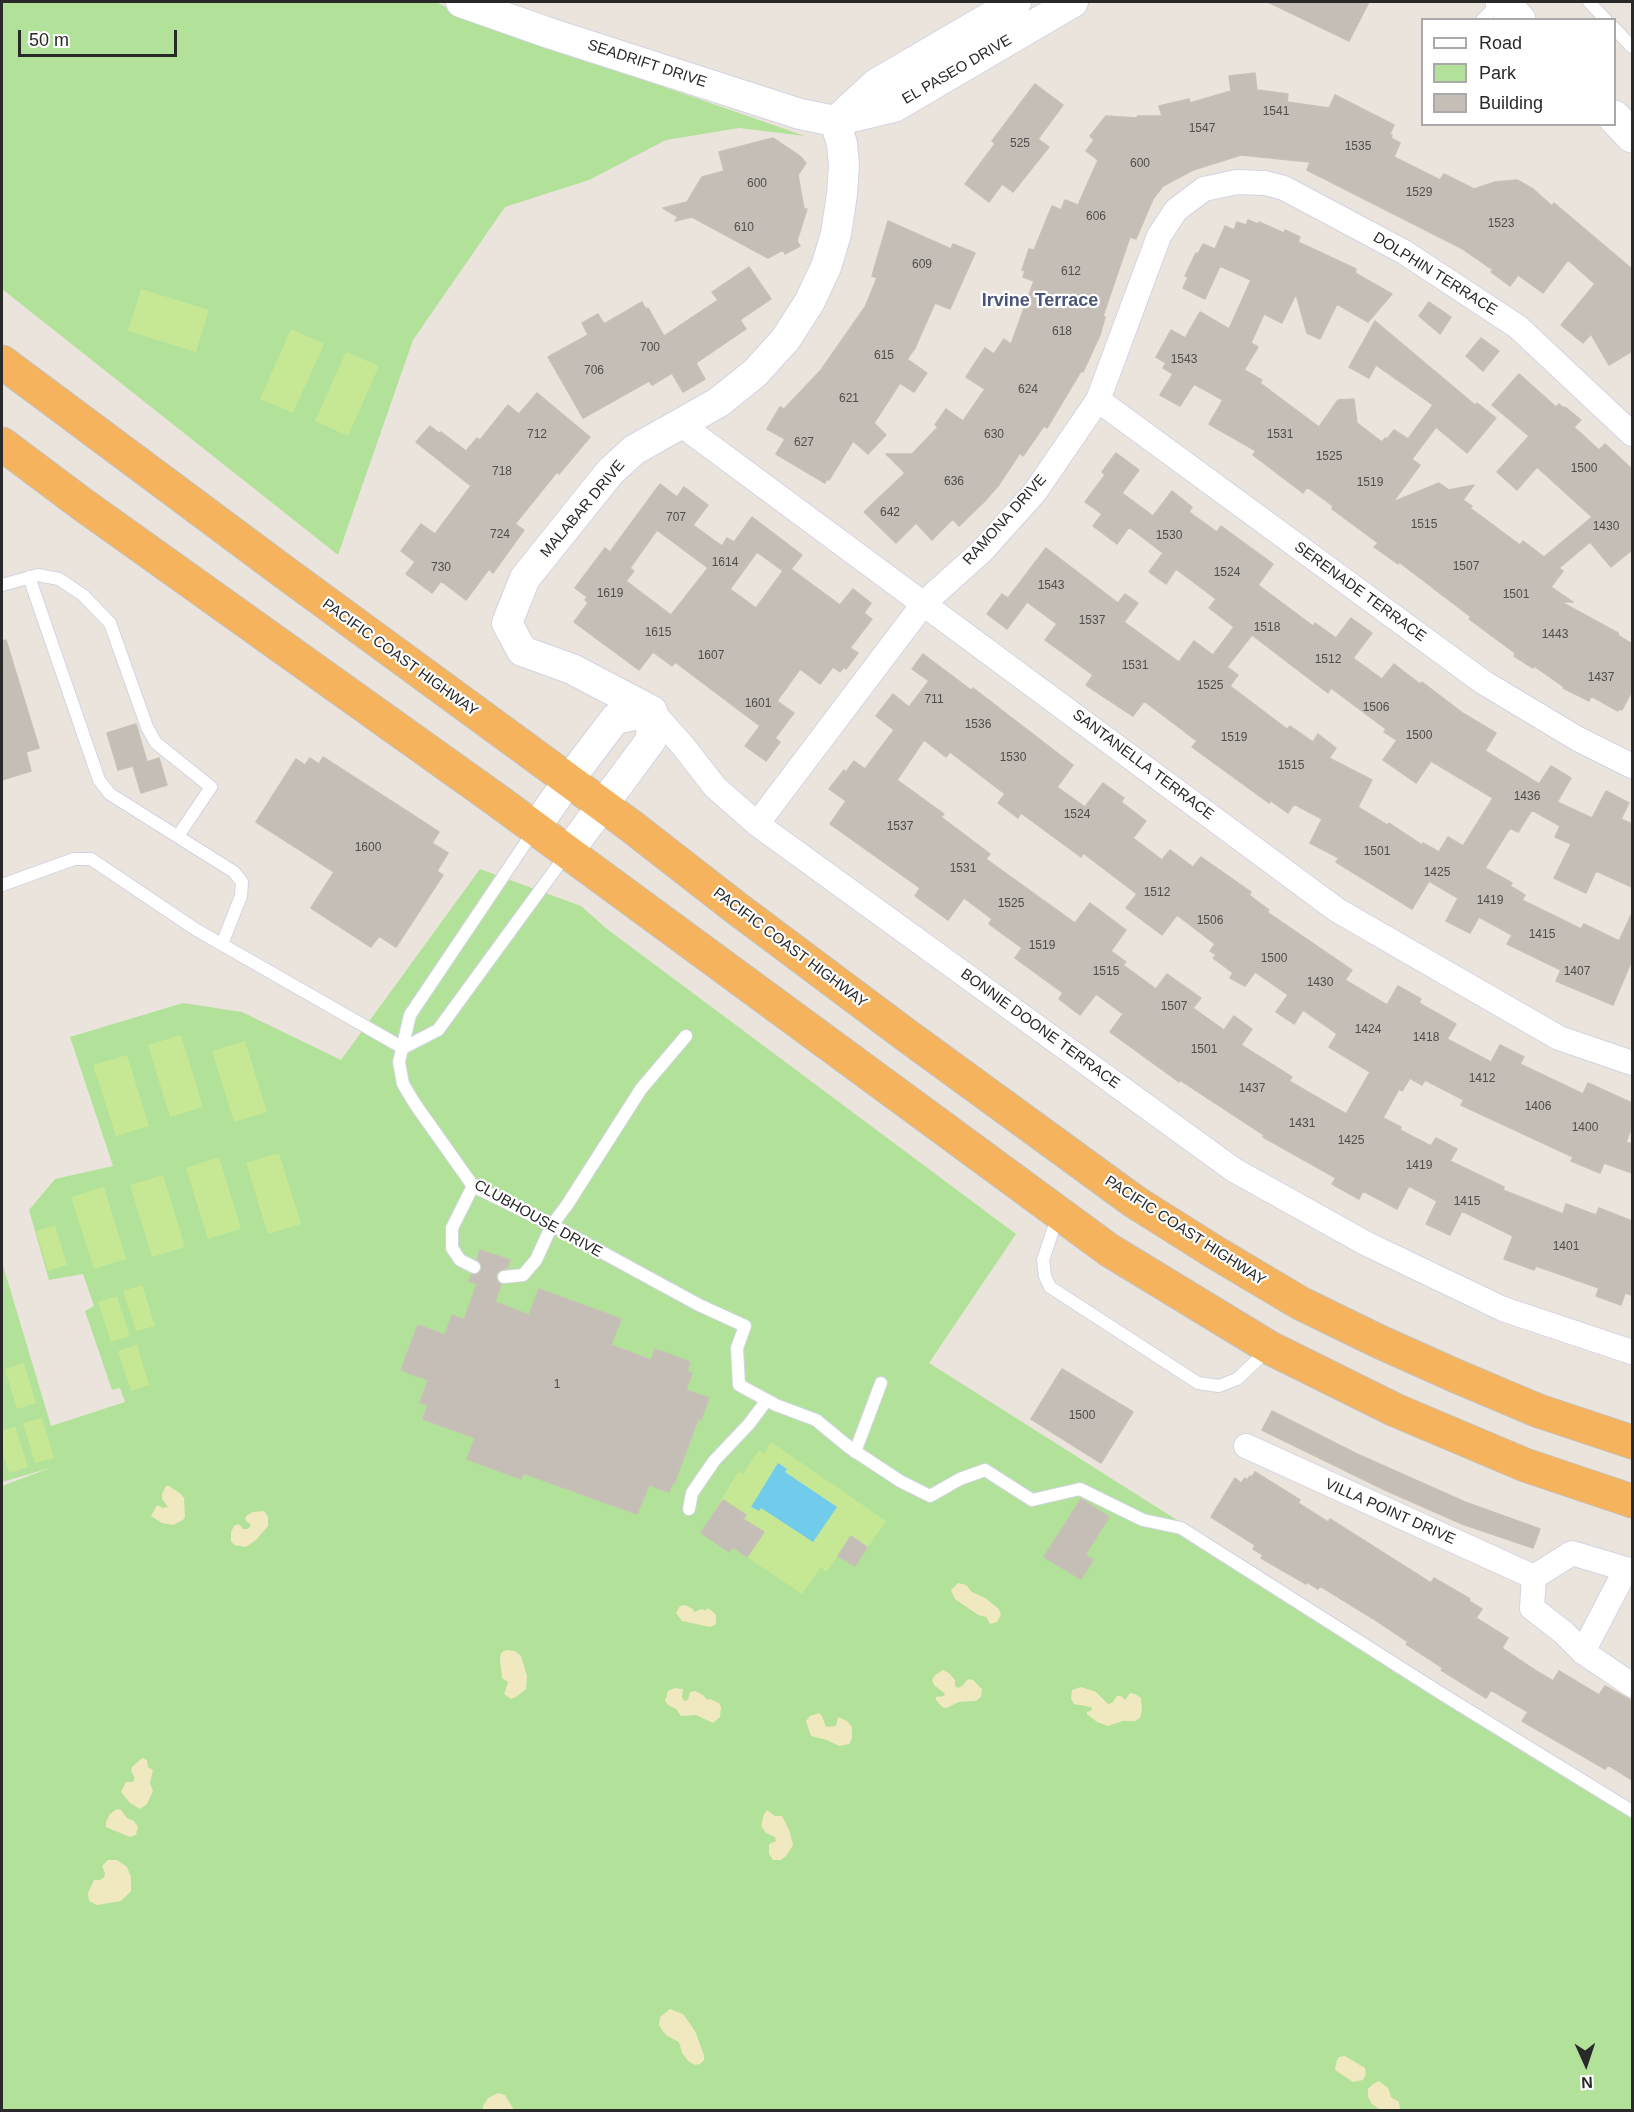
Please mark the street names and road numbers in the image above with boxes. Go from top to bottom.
street label: EL PASEO DRIVE [899,31,1015,109]
street label: SEADRIFT DRIVE [585,36,709,92]
street label: DOLPHIN TERRACE [1370,229,1500,319]
street label: MALABAR DRIVE [537,457,629,561]
street label: RAMONA DRIVE [960,471,1050,569]
street label: SERENADE TERRACE [1291,538,1429,646]
street label: PACIFIC COAST HIGHWAY [319,595,481,721]
street label: SANTANELLA TERRACE [1069,706,1217,824]
street label: PACIFIC COAST HIGHWAY [709,884,871,1012]
street label: BONNIE DOONE TERRACE [957,965,1123,1093]
street label: PACIFIC COAST HIGHWAY [1101,1172,1269,1290]
street label: CLUBHOUSE DRIVE [471,1176,605,1262]
street label: VILLA POINT DRIVE [1322,1475,1458,1549]

